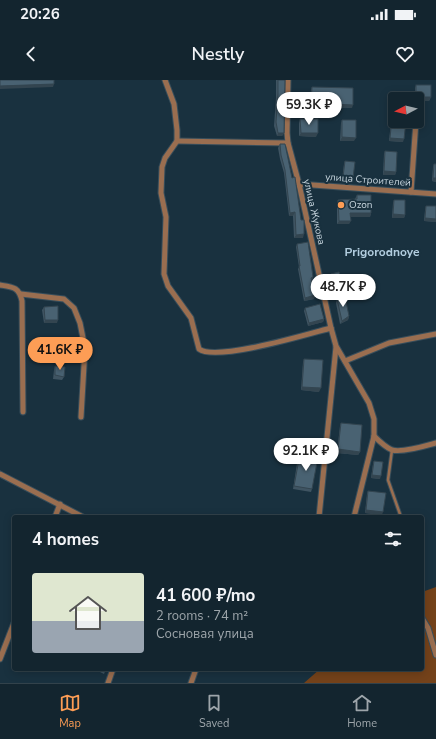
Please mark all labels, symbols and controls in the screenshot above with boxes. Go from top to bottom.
text: 20:26 [20,4,60,24]
text: Nestly [192,42,244,66]
icon: back [20,43,42,65]
icon: heart [394,43,416,65]
pin: 59.3K ₽ [272,92,346,126]
north arrow [388,92,424,128]
map controls [388,92,424,128]
text: 59.3K ₽ [286,96,332,114]
street label: улица Строителей [325,170,411,190]
street label: улица Жукова [300,178,328,246]
place label: Ozon [349,198,372,212]
marker: Ozon [336,200,346,210]
district label: Prigorodnoye [345,244,420,260]
pin: 48.7K ₽ [306,274,380,308]
text: 48.7K ₽ [320,278,366,296]
pin: 41.6K ₽ [23,337,97,371]
text: 41.6K ₽ [37,341,83,359]
pin: 92.1K ₽ [269,438,343,472]
text: 92.1K ₽ [283,442,329,460]
text: 4 homes [32,528,99,551]
icon: filters [382,528,404,550]
text: 41 600 ₽/mo [156,584,255,607]
icon: home [64,589,112,637]
text: 2 rooms · 74 m² [156,607,248,625]
text: Сосновая улица [156,625,254,643]
tab: Map [59,692,81,731]
tab: Saved [199,692,229,731]
tab: Home [347,692,377,731]

